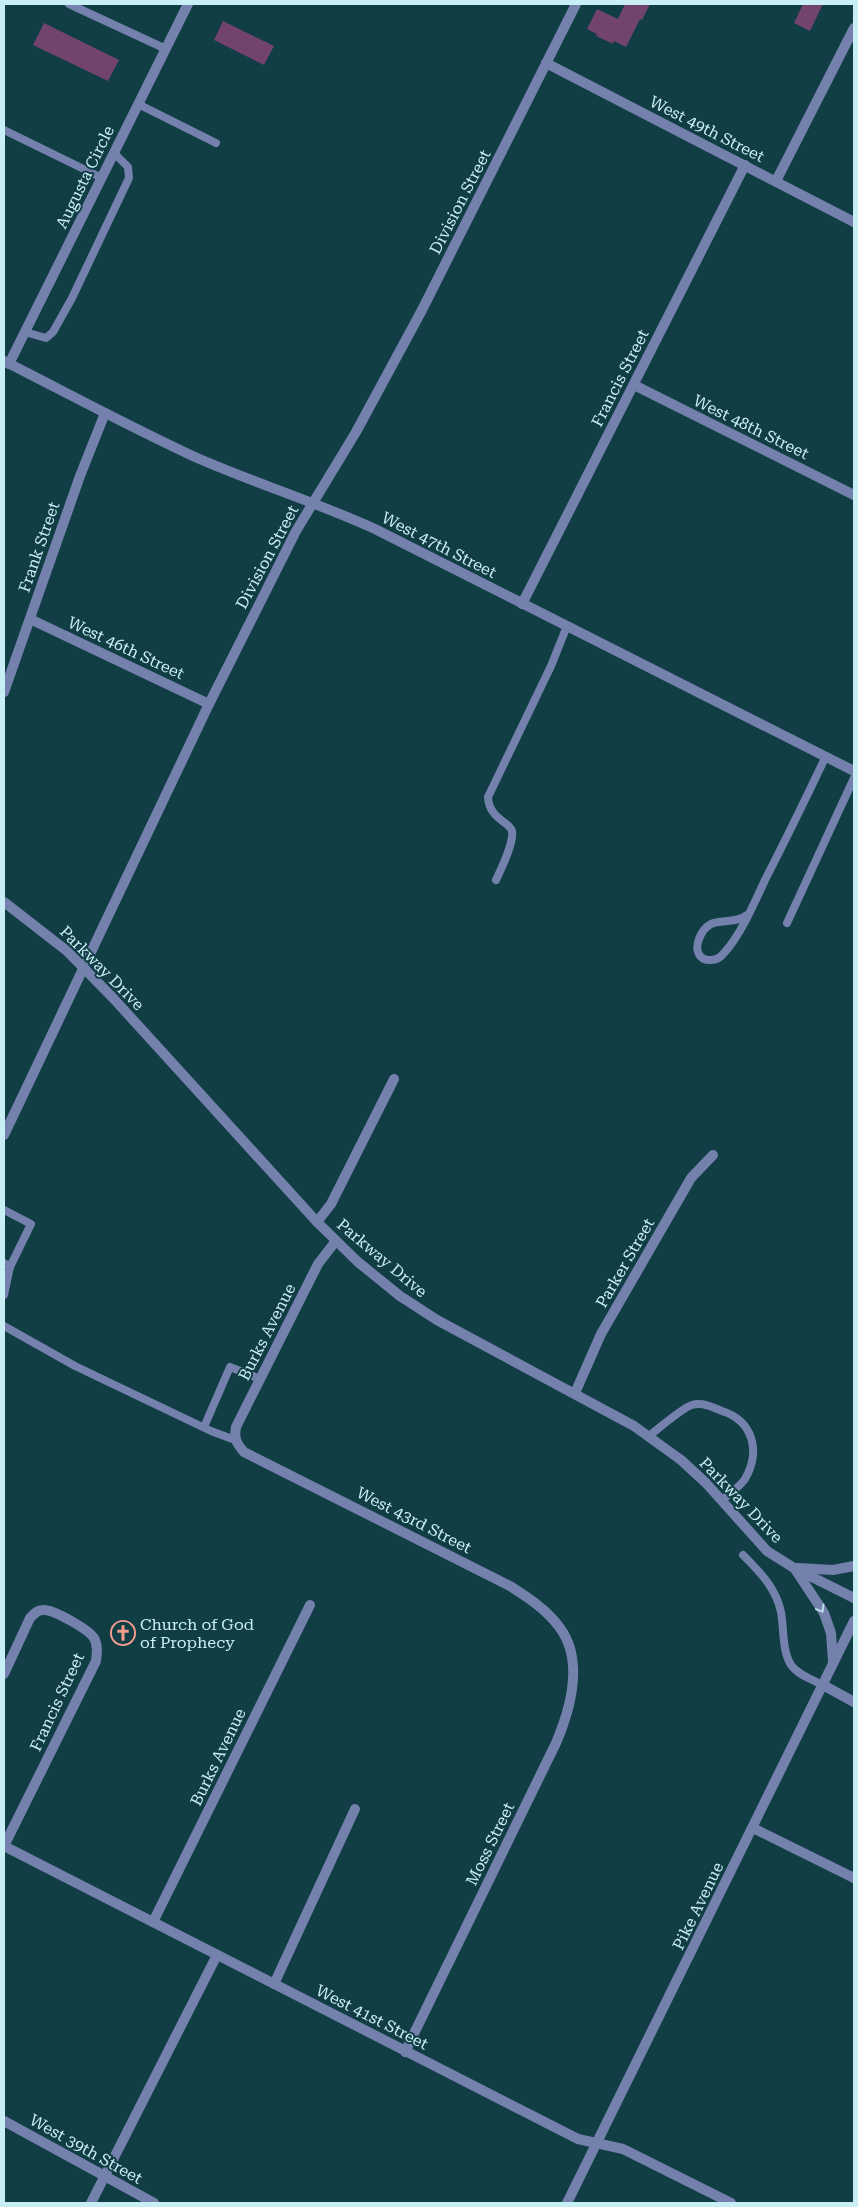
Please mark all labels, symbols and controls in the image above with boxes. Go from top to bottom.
street label: West 49th Street [646,92,768,166]
street label: Augusta Circle [52,122,118,232]
street label: Division Street [425,147,495,257]
street label: Francis Street [587,326,653,430]
street label: West 48th Street [690,391,812,463]
street label: Frank Street [15,499,63,595]
street label: Division Street [232,502,302,612]
street label: West 47th Street [378,508,500,582]
street label: West 46th Street [65,613,187,683]
street label: Parkway Drive [56,922,148,1014]
street label: Parkway Drive [333,1215,431,1301]
street label: Parker Street [592,1215,658,1311]
street label: Burks Avenue [234,1280,300,1384]
street label: Parkway Drive [695,1453,787,1547]
street label: West 43rd Street [353,1483,475,1557]
one-way arrow [814,1604,824,1613]
place label: Church of God of Prophecy [140,1615,254,1652]
church icon: Church of God of Prophecy [110,1620,136,1646]
street label: Francis Street [26,1650,88,1754]
street label: Burks Avenue [186,1705,250,1809]
street label: Moss Street [462,1799,518,1889]
street label: Pike Avenue [669,1859,728,1953]
street label: West 41st Street [313,1981,431,2053]
street label: West 39th Street [26,2110,146,2188]

